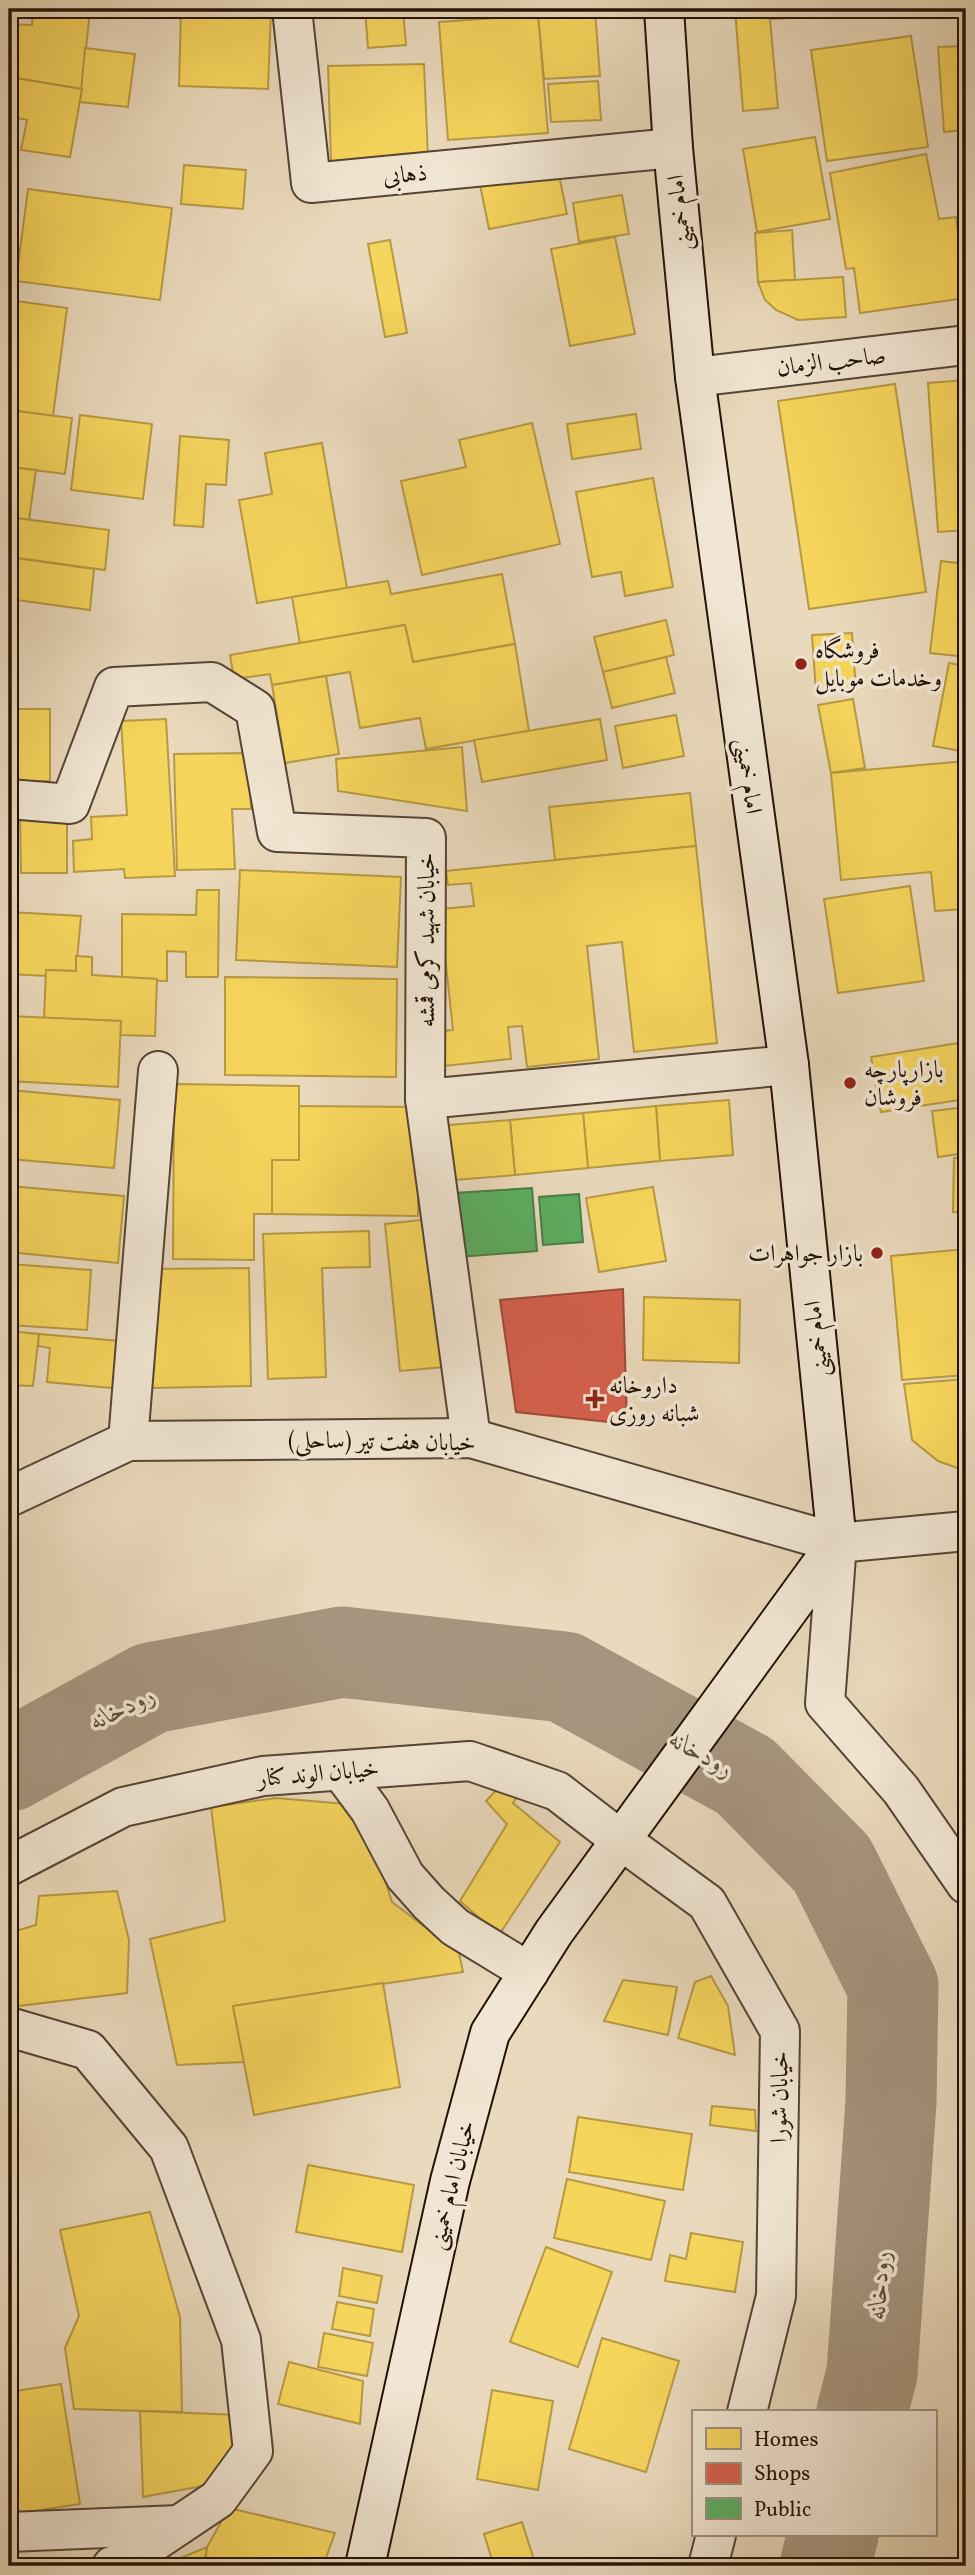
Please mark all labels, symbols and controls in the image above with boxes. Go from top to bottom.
street label: ذهابی [381,157,429,195]
street label: امام خمینی [660,173,704,253]
street label: صاحب الزمان [775,339,888,387]
place label: فروشگاه وخدمات موبایل [815,635,942,697]
marker: فروشگاه وخدمات موبایل [793,656,809,672]
street label: امام خمینی [723,736,769,817]
street label: خیابان شهید کرمی قمشه [411,853,445,1027]
place label: بازارپارچه فروشان [864,1054,944,1116]
marker: بازارپارچه فروشان [842,1075,858,1091]
place label: بازار جواهرات [748,1238,863,1272]
marker: بازار جواهرات [869,1245,885,1261]
street label: امام خمینی [797,1299,841,1379]
place label: داروخانه شبانه روزی [609,1370,700,1432]
marker: داروخانه شبانه روزی [587,1391,603,1407]
street label: خیابان هفت تیر (ساحلی) [288,1424,476,1462]
water label: رودخانه [84,1677,162,1740]
water label: رودخانه [662,1722,740,1787]
street label: خیابان الوند کنار [254,1753,381,1797]
street label: خیابان شورا [763,2051,799,2144]
street label: خیابان امام خمینی [420,2117,487,2254]
water label: رودخانه [860,2249,900,2321]
legend [692,2410,936,2536]
text: Homes [754,2426,819,2455]
text: Shops [754,2460,810,2489]
text: Public [754,2496,811,2525]

